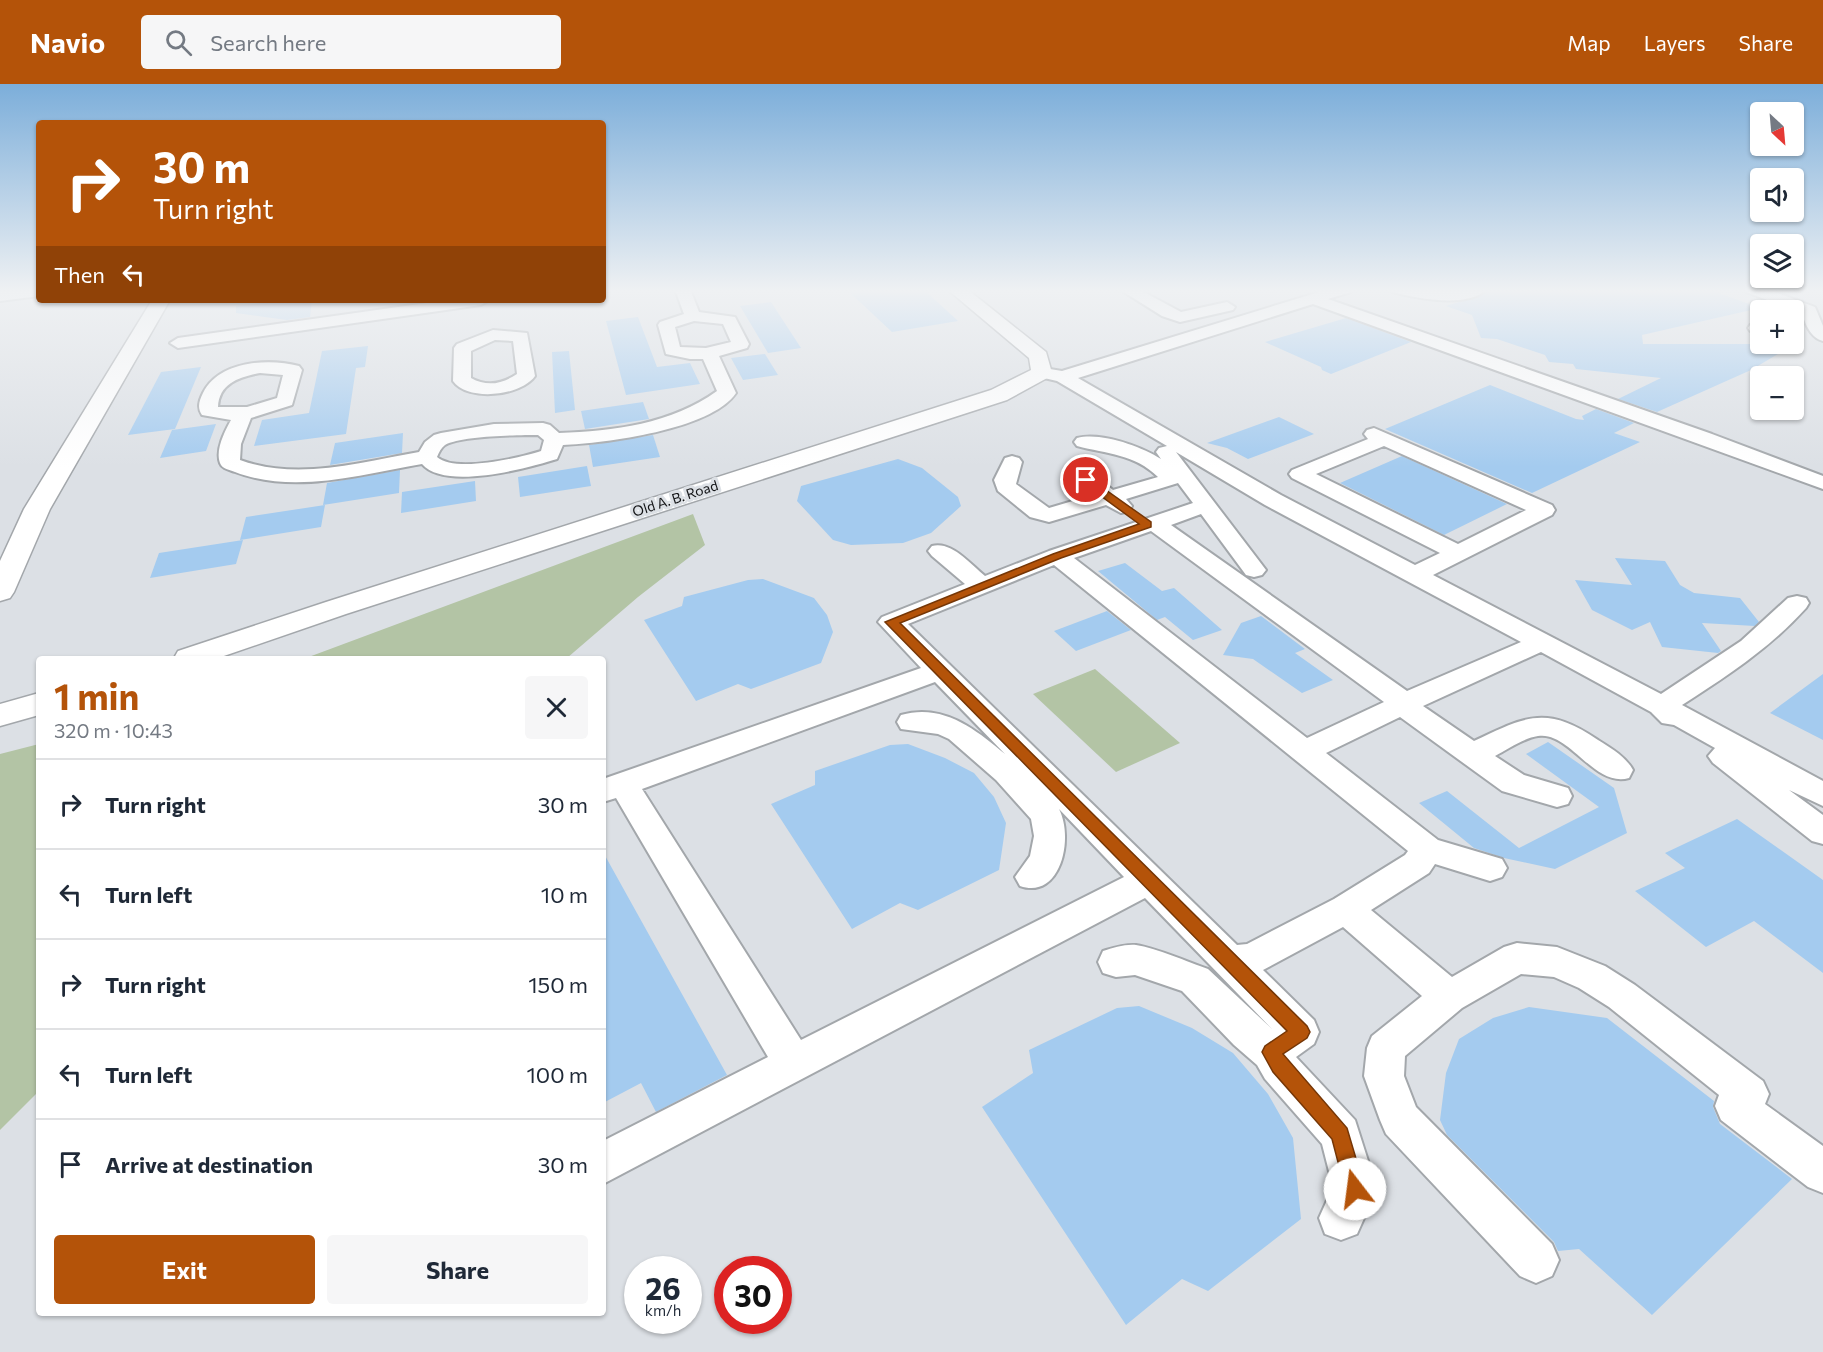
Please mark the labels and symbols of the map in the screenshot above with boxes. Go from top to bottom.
north arrow [1750,102,1804,156]
pin [1060,454,1111,505]
street label: Old A. B. Road [630,476,720,520]
position arrow [1323,1157,1387,1221]
speed limit sign: 30 [714,1256,792,1334]

